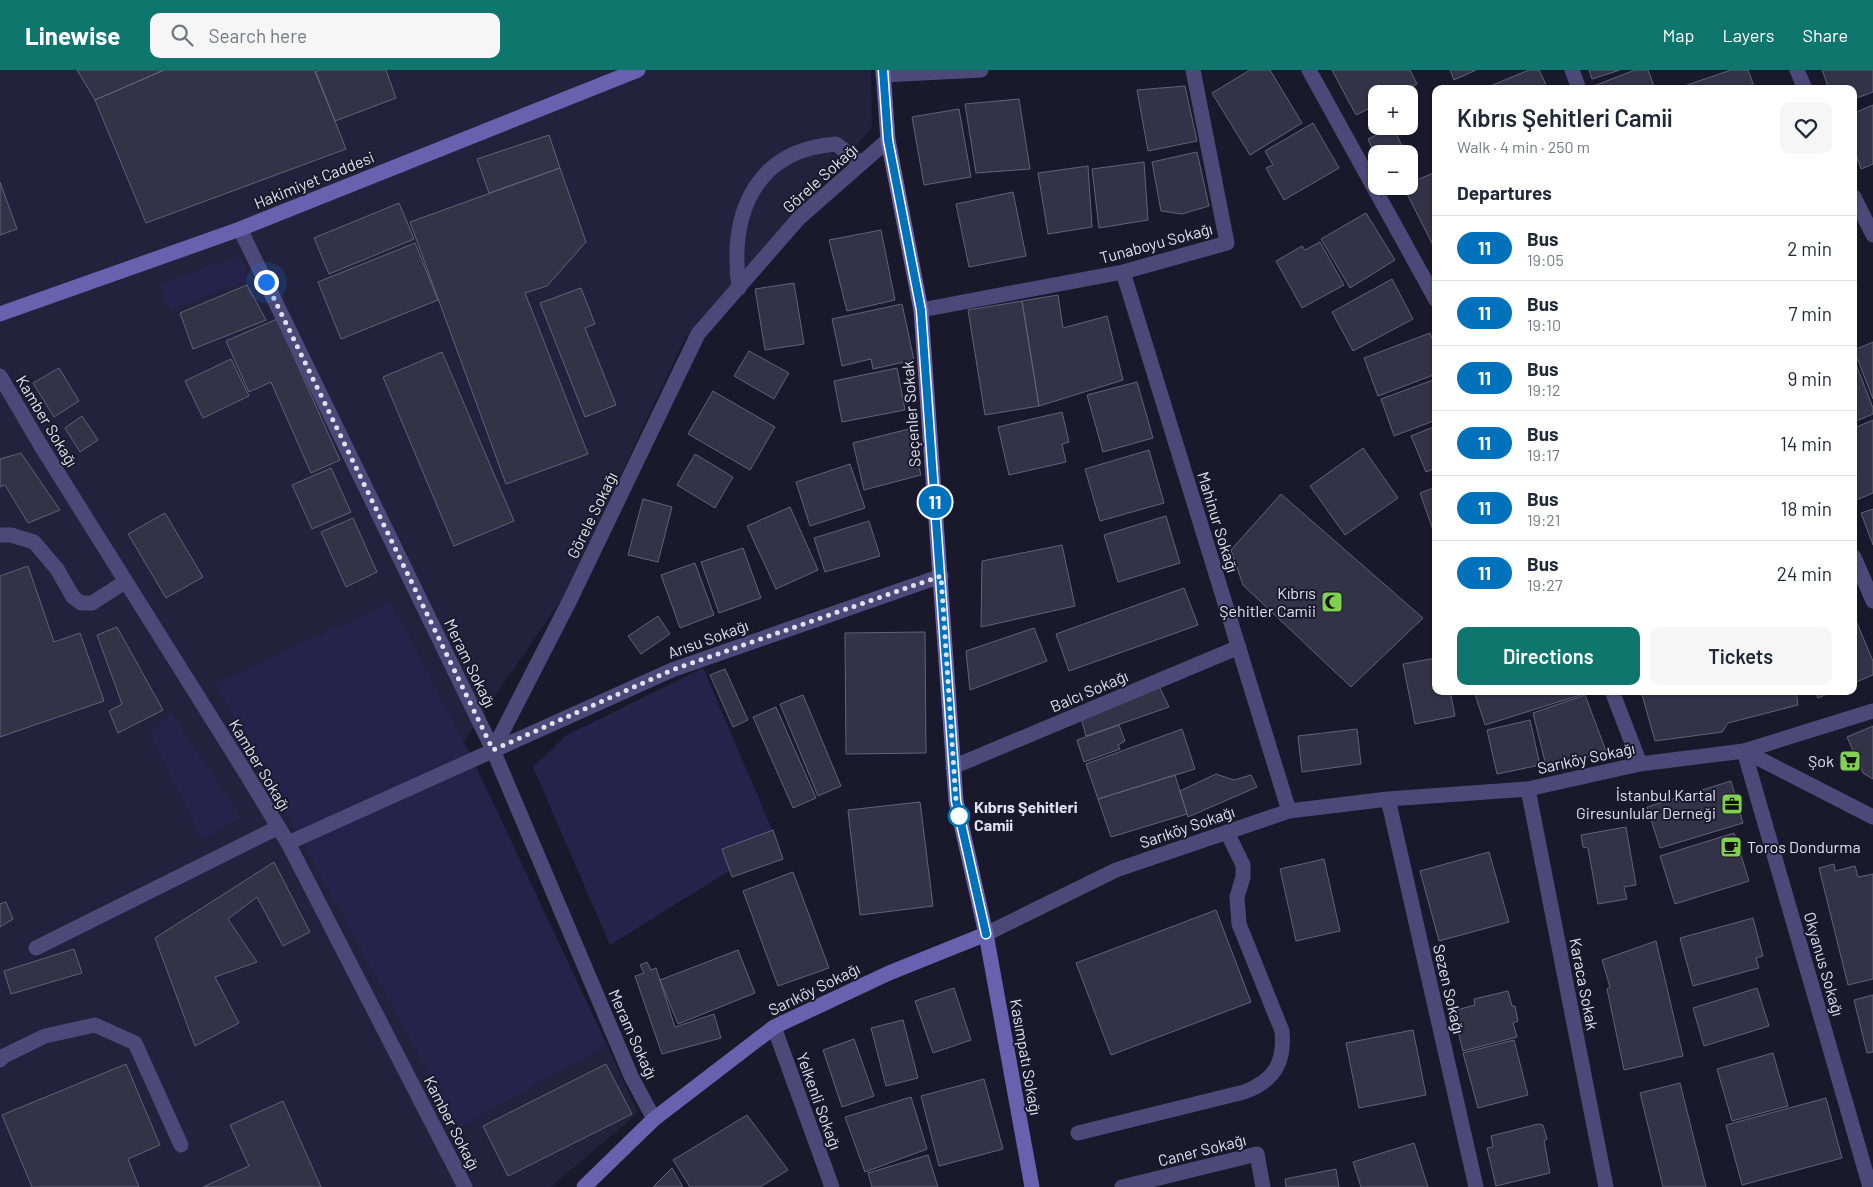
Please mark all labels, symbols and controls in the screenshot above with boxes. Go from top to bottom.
search box [150,13,500,58]
text: Linewise [25,21,120,50]
icon: search [168,21,196,49]
text: Search here [208,24,307,47]
text: Map [1662,24,1694,46]
text: Layers [1722,24,1775,46]
text: Share [1803,24,1848,46]
map controls [1368,85,1418,195]
button: + [1368,85,1418,135]
button: heart [1780,102,1832,154]
text: Kıbrıs Şehi̇tleri̇ Cami̇i̇ [1457,103,1672,132]
text: Walk · 4 min · 250 m [1457,137,1590,156]
street label: Görele Sokağı [778,139,861,216]
button: − [1368,145,1418,195]
street label: Hakimiyet Caddesi [251,147,377,212]
text: Departures [1457,181,1552,204]
street label: Tunaboyu Sokağı [1097,218,1214,267]
text: Bus [1527,227,1559,250]
text: 11 [1478,237,1491,259]
text: 2 min [1787,237,1832,260]
text: 19:05 [1527,250,1564,269]
your location [254,270,279,295]
text: Bus [1527,292,1559,315]
text: 11 [1478,302,1491,324]
text: 7 min [1788,302,1832,325]
text: 19:10 [1527,315,1561,334]
text: Bus [1527,357,1559,380]
street label: Seçenler Sokak [897,360,924,468]
text: 11 [1478,367,1491,389]
text: 9 min [1788,367,1832,390]
street label: Kamber Sokağı [13,372,82,470]
text: 19:12 [1527,380,1561,399]
text: Bus [1527,422,1559,445]
text: 11 [1478,432,1491,454]
text: 14 min [1780,432,1832,455]
text: 19:17 [1527,445,1560,464]
street label: Görele Sokağı [562,468,621,561]
street label: Mahinur Sokağı [1194,469,1243,575]
line badge: 11 [912,486,958,518]
text: Bus [1527,487,1559,510]
text: 11 [929,491,941,513]
text: 11 [1478,497,1491,519]
text: 18 min [1781,497,1832,520]
text: 19:21 [1527,510,1560,529]
text: Bus [1527,552,1559,575]
text: 11 [1478,562,1491,584]
text: 24 min [1777,562,1832,585]
text: 19:27 [1527,575,1563,594]
place label: Kıbrıs Şehitler Camii [1219,583,1316,620]
mosque icon: Kıbrıs Şehitler Camii [1320,590,1344,614]
street label: Meram Sokağı [441,615,500,710]
street label: Arısu Sokağı [665,615,751,662]
button: Directions [1457,627,1640,685]
button: Tickets [1650,627,1832,685]
street label: Balcı Sokağı [1047,666,1131,715]
street label: Kamber Sokağı [226,716,295,814]
street label: Sarıköy Sokağı [1535,738,1636,777]
supermarket icon: Şok [1838,749,1862,773]
place label: Şok [1808,751,1834,770]
place label: İstanbul Kartal Giresunlular Derneği [1576,785,1716,822]
office icon: İstanbul Kartal Giresunlular Derneği [1720,792,1744,816]
place label: Kıbrıs Şehi̇tleri̇ Cami̇i̇ [974,797,1078,834]
street label: Sarıköy Sokağı [1137,801,1237,852]
marker: Kıbrıs Şehi̇tleri̇ Cami̇i̇ [948,805,970,827]
cafe icon: Toros Dondurma [1719,835,1743,859]
place label: Toros Dondurma [1747,837,1861,856]
street label: Okyanus Sokağı [1801,910,1848,1018]
street label: Karaca Sokak [1566,936,1603,1032]
street label: Sezen Sokağı [1430,942,1469,1036]
street label: Sarıköy Sokağı [765,958,863,1019]
street label: Meram Sokağı [605,986,662,1082]
street label: Kasımpatı Sokağı [1007,997,1046,1117]
street label: Yelkenli Sokağı [793,1050,846,1152]
street label: Kamber Sokağı [421,1072,484,1173]
street label: Caner Sokağı [1156,1129,1248,1170]

